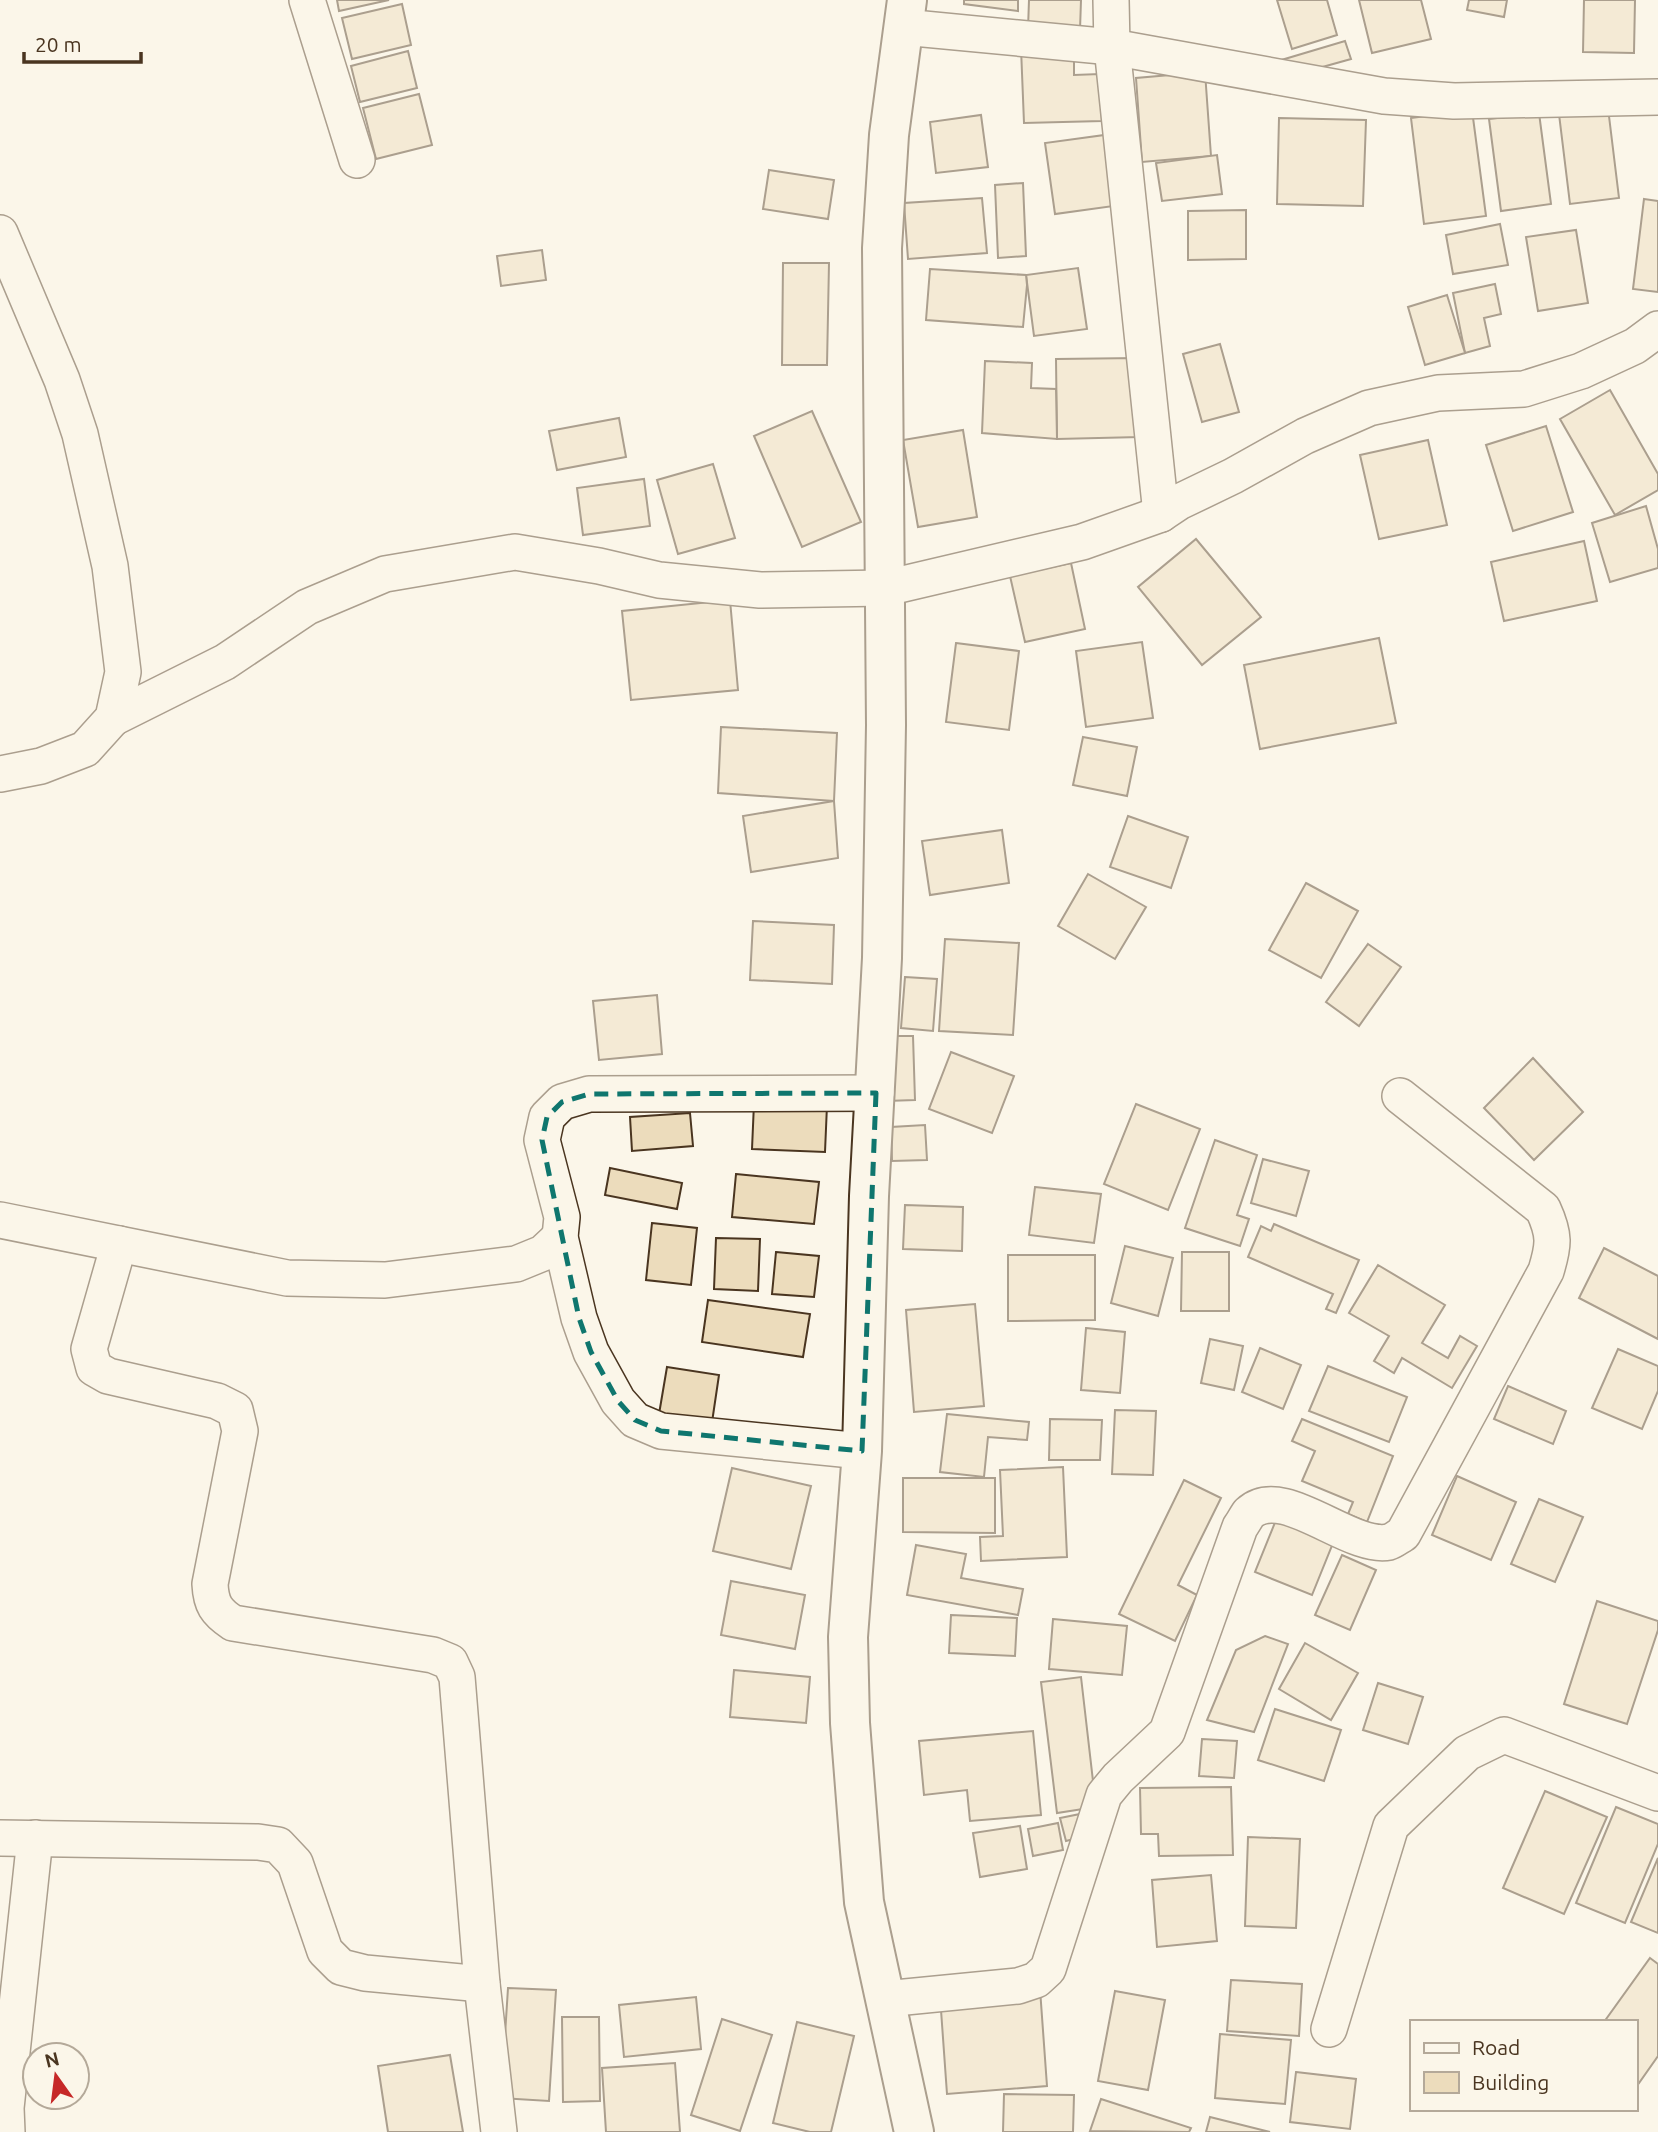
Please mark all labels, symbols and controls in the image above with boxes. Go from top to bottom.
scale bar [24,21,142,65]
text: 20 m [35,32,82,56]
legend [1410,2020,1637,2111]
text: Road [1472,2035,1520,2059]
north arrow [21,2041,91,2111]
text: N [42,2047,61,2072]
text: Building [1472,2070,1549,2094]

